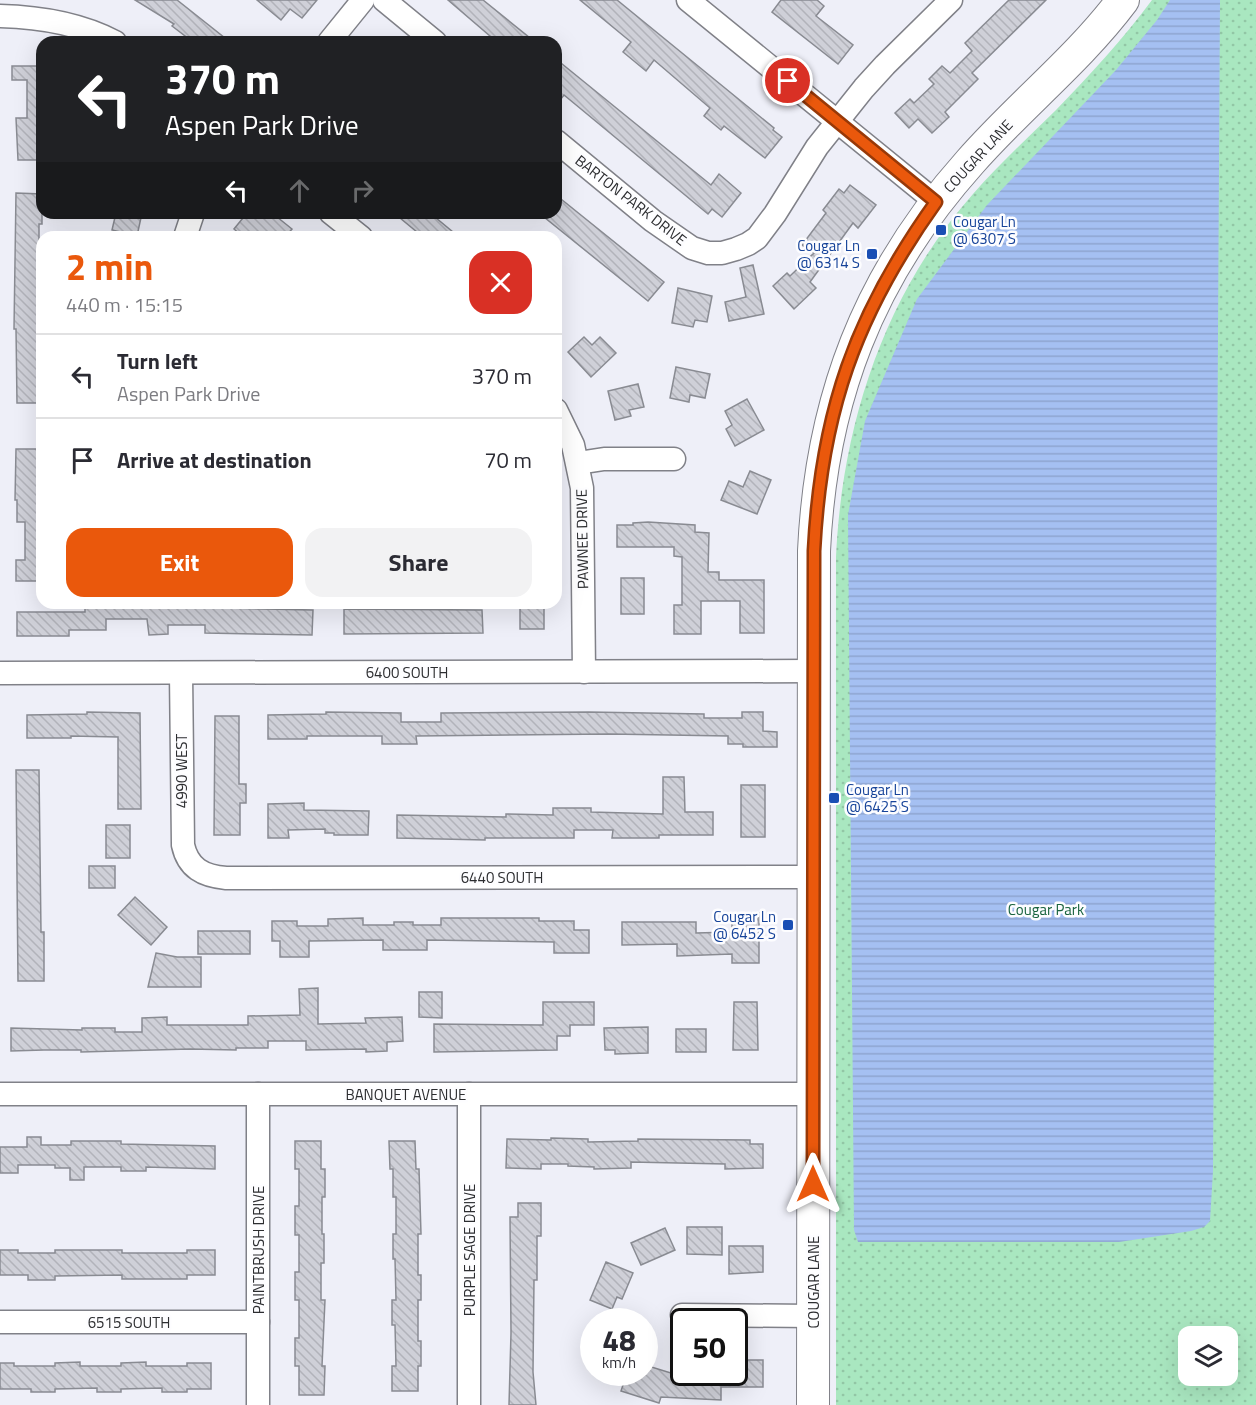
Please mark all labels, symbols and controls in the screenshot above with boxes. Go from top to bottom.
text: 370 m [165,46,280,110]
pin [762,55,813,106]
icon: left [66,60,144,138]
icon: arrive [771,64,804,97]
text: Aspen Park Drive [165,104,359,145]
street label: COUGAR LANE [938,114,1018,198]
street label: BARTON PARK DRIVE [570,149,692,251]
icon: left [220,174,253,207]
icon: ahead [283,174,316,207]
icon: right [346,174,379,207]
place label: Cougar Ln @ 6307 S [953,210,1016,250]
marker: Cougar Ln @ 6307 S [934,223,948,237]
place label: Cougar Ln @ 6314 S [797,234,860,274]
text: 2 min [66,239,153,294]
marker: Cougar Ln @ 6314 S [865,247,879,261]
button: close [469,251,532,314]
text: 440 m · 15:15 [66,289,183,320]
text: Turn left [117,344,198,378]
text: 370 m [472,359,532,393]
icon: left [66,360,99,393]
text: Aspen Park Drive [117,378,260,409]
text: Arrive at destination [117,443,312,477]
text: 70 m [484,443,532,477]
icon: arrive [66,444,99,477]
street label: PAWNEE DRIVE [570,489,594,589]
button: Exit [66,528,293,597]
button: Share [305,528,532,597]
street label: 6400 SOUTH [366,661,448,684]
street label: 4990 WEST [170,734,193,808]
place label: Cougar Ln @ 6425 S [846,778,909,818]
marker: Cougar Ln @ 6425 S [827,791,841,805]
street label: 6440 SOUTH [461,866,543,889]
park label: Cougar Park [1008,898,1084,921]
place label: Cougar Ln @ 6452 S [713,905,776,945]
marker: Cougar Ln @ 6452 S [781,918,795,932]
street label: BANQUET AVENUE [346,1083,466,1106]
position arrow [781,1152,845,1216]
street label: PURPLE SAGE DRIVE [458,1184,481,1316]
street label: PAINTBRUSH DRIVE [247,1186,270,1314]
street label: COUGAR LANE [802,1236,825,1328]
speed limit sign: 50 [670,1308,748,1386]
street label: 6515 SOUTH [88,1311,170,1334]
text: 48 [602,1317,636,1363]
map controls [1178,1326,1238,1386]
button: layers [1178,1326,1238,1386]
text: km/h [602,1351,636,1374]

